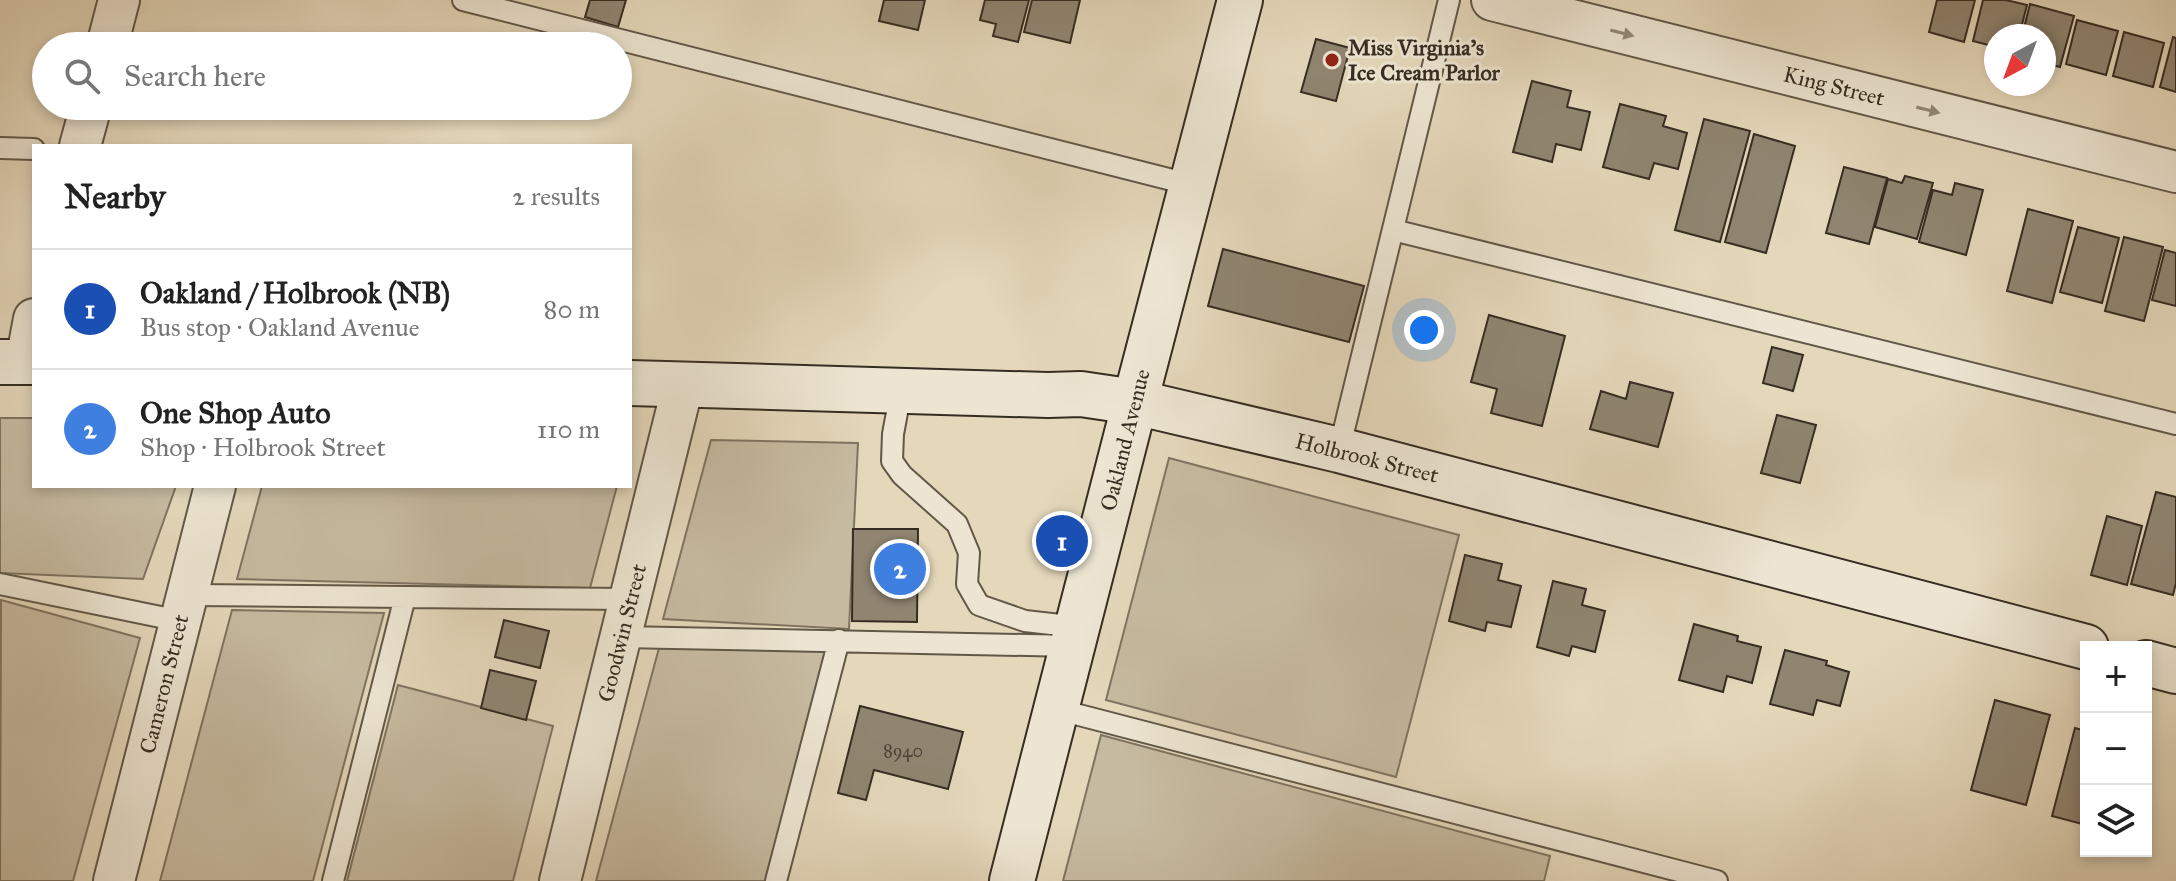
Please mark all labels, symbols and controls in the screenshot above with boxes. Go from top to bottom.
north arrow [1984,24,2056,96]
one-way arrow [1609,27,1634,39]
search box [32,32,632,120]
place label: Miss Virginia's Ice Cream Parlor [1348,34,1501,86]
marker: Miss Virginia's Ice Cream Parlor [1323,51,1341,69]
icon: search [60,54,104,98]
text: Search here [124,58,266,94]
street label: King Street [1781,60,1888,112]
one-way arrow [1916,104,1941,116]
text: Nearby [64,176,166,217]
text: 2 results [512,180,600,212]
text: Oakland / Holbrook (NB) [140,275,450,311]
text: 1 [85,293,95,325]
text: 80 m [544,293,600,325]
your location [1404,310,1444,350]
text: Bus stop · Oakland Avenue [140,311,420,343]
street label: Oakland Avenue [1094,366,1156,514]
text: One Shop Auto [140,395,331,431]
text: 2 [84,413,96,445]
text: 110 m [537,413,600,445]
street label: Holbrook Street [1293,427,1442,489]
text: Shop · Holbrook Street [140,431,386,463]
pin: 1 [1036,511,1088,571]
pin: 2 [874,539,926,599]
street label: Goodwin Street [592,561,652,705]
street label: Cameron Street [134,611,194,756]
map controls [2080,641,2152,857]
button: + [2080,641,2152,713]
button: − [2080,713,2152,785]
house number: 8940 [883,740,923,762]
button: layers [2080,785,2152,857]

